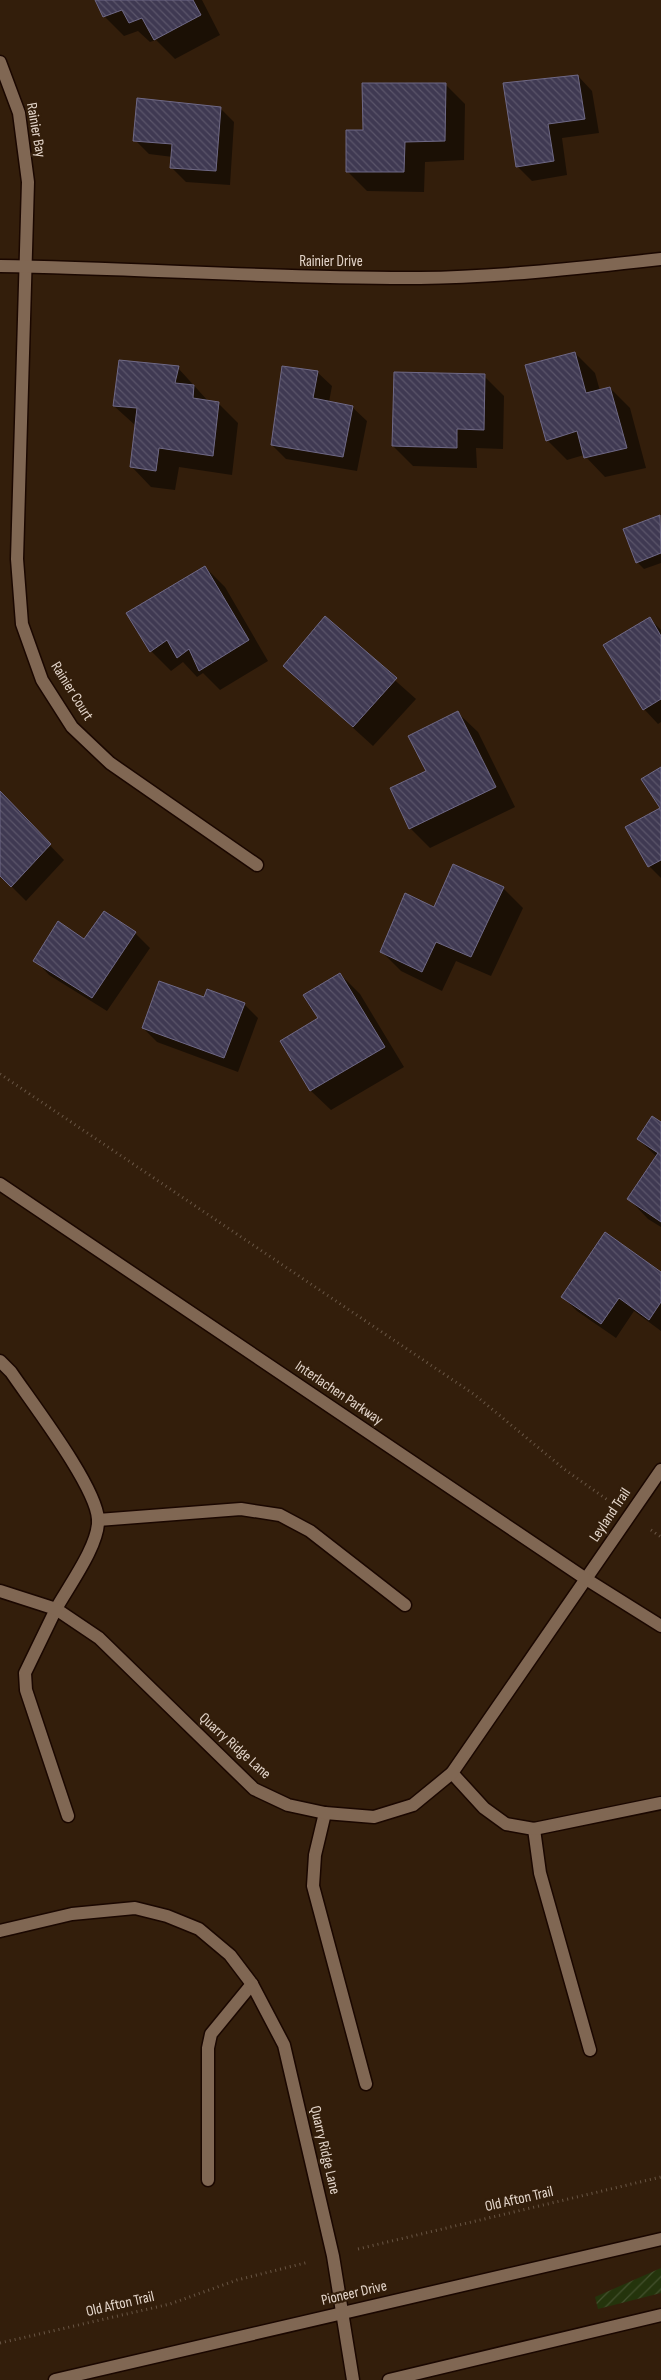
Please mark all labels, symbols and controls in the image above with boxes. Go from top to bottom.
street label: Rainier Bay [22,101,50,159]
street label: Rainier Drive [299,252,363,271]
street label: Rainier Court [46,658,98,724]
street label: Interlachen Parkway [291,1357,387,1429]
street label: Leyland Trail [585,1484,635,1546]
street label: Quarry Ridge Lane [195,1709,275,1783]
street label: Quarry Ridge Lane [306,2104,344,2196]
street label: Old Afton Trail [483,2182,555,2216]
street label: Pioneer Drive [319,2276,389,2310]
street label: Old Afton Trail [84,2287,156,2321]

